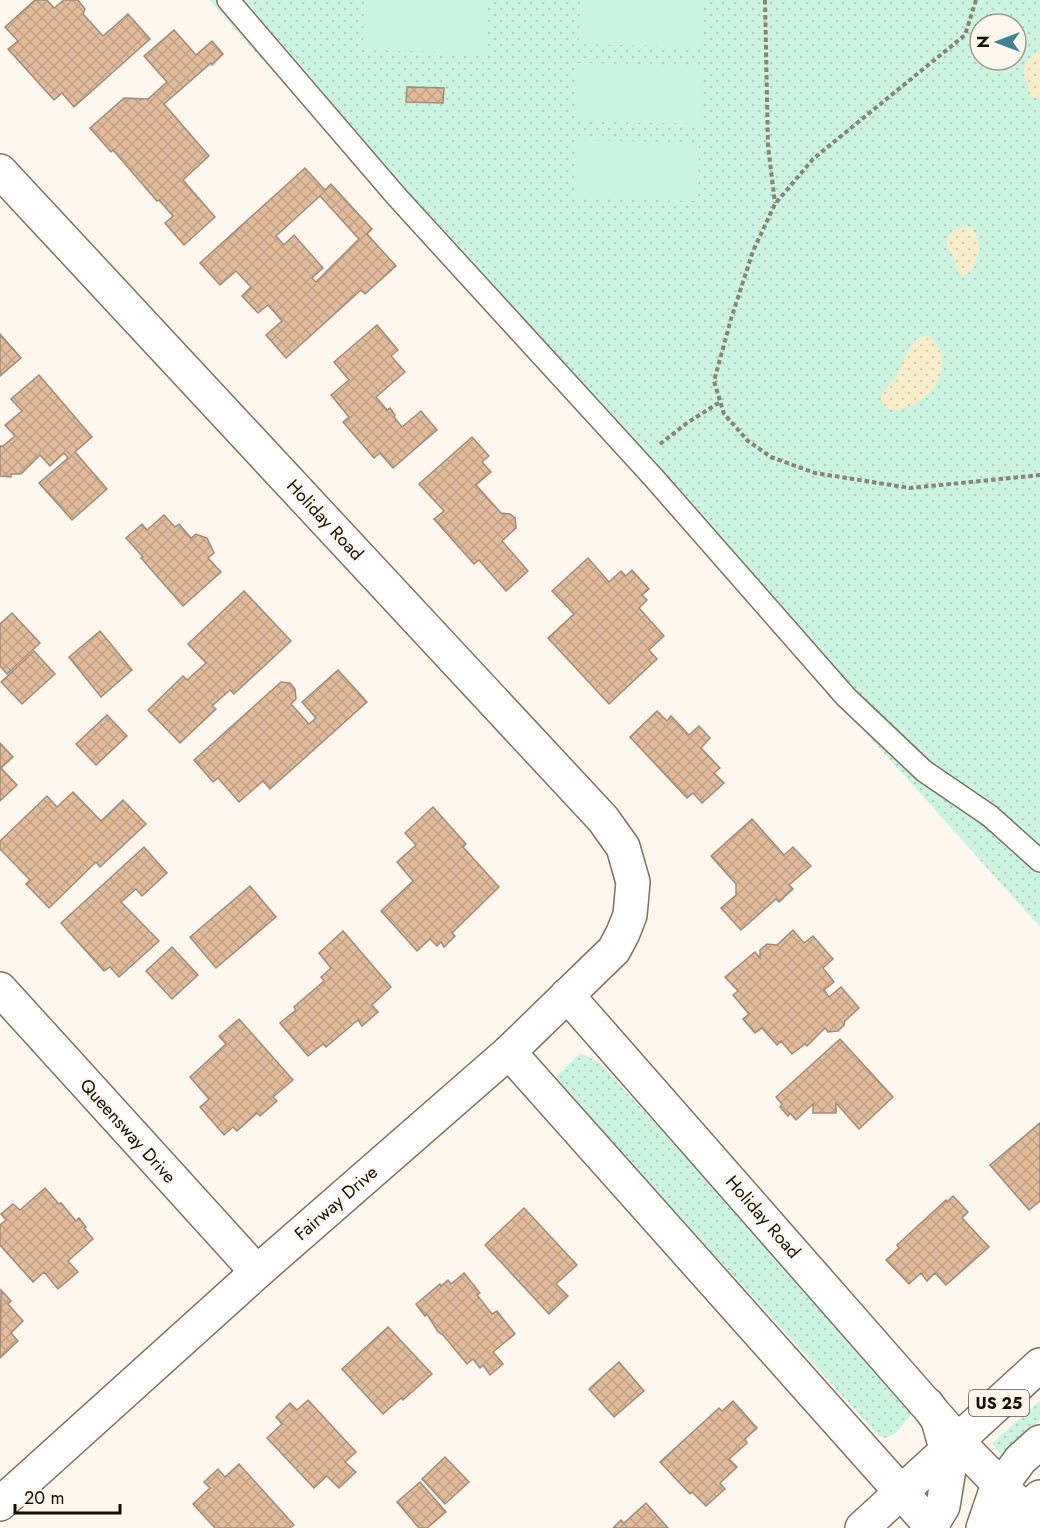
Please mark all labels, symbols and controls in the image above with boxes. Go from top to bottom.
north arrow [968,12,1028,72]
text: N [972,36,995,48]
street label: Holiday Road [281,474,369,566]
street label: Queensway Drive [74,1073,182,1189]
street label: Fairway Drive [289,1160,383,1246]
street label: Holiday Road [720,1170,806,1264]
road number: US 25 [969,1390,1029,1416]
scale bar [15,1477,120,1515]
text: 20 m [24,1485,64,1511]

